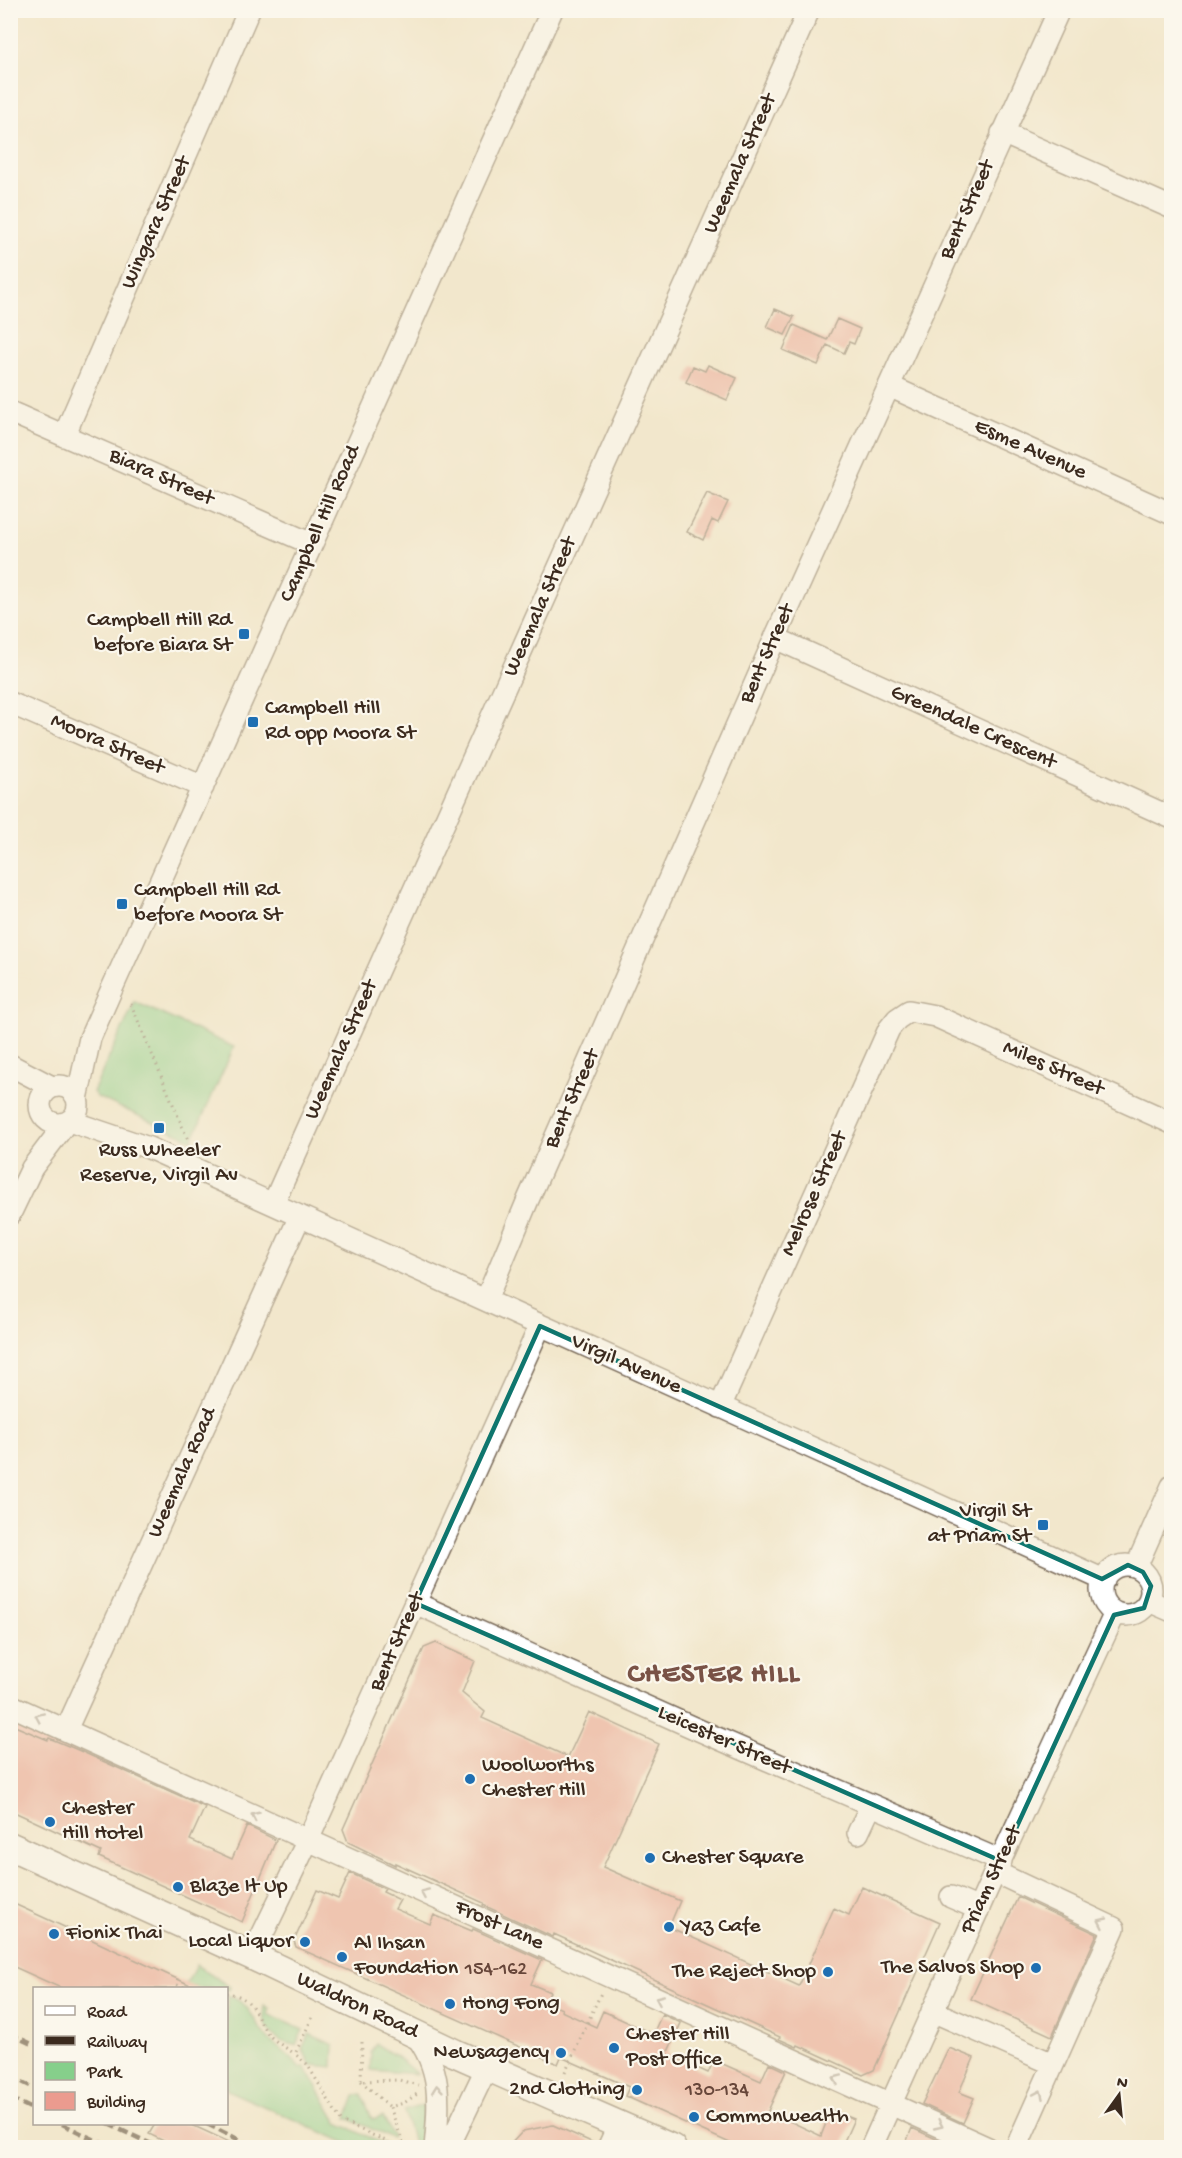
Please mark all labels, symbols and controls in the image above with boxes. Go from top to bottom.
street label: Weemala Street [699,88,784,238]
street label: Wingara Street [116,151,199,293]
street label: Bent Street [934,154,1002,265]
street label: Esme Avenue [970,414,1091,487]
street label: Campbell Hill Road [275,440,368,606]
street label: Biara Street [104,443,219,513]
street label: Weemala Street [499,531,584,681]
street label: Bent Street [734,598,802,709]
place label: Campbell Hill Rd before Biara St [87,608,234,659]
marker: Campbell Hill Rd before Biara St [237,627,251,641]
street label: Greendale Crescent [886,680,1062,777]
place label: Campbell Hill Rd opp Moora St [265,696,417,747]
street label: Moora Street [46,708,170,783]
marker: Campbell Hill Rd opp Moora St [246,715,260,729]
place label: Campbell Hill Rd before Moora St [134,878,284,929]
marker: Campbell Hill Rd before Moora St [115,897,129,911]
street label: Weemala Street [300,974,385,1124]
street label: Miles Street [998,1035,1110,1104]
street label: Bent Street [539,1043,607,1154]
marker: Russ Wheeler Reserve, Virgil Av [152,1121,166,1135]
street label: Melrose Street [776,1126,855,1260]
place label: Russ Wheeler Reserve, Virgil Av [80,1138,238,1189]
street label: Virgil Avenue [566,1329,686,1401]
street label: Weemala Road [143,1402,224,1542]
place label: Virgil St at Priam St [928,1499,1033,1550]
marker: Virgil St at Priam St [1036,1518,1050,1532]
street label: Bent Street [364,1586,432,1697]
district label: CHESTER HILL [628,1659,800,1692]
street label: Leicester Street [653,1700,796,1783]
one-way arrow [35,1713,46,1725]
place label: Woolworths Chester Hill [482,1753,594,1804]
marker: Woolworths Chester Hill [463,1772,477,1786]
place label: Chester Hill Hotel [62,1796,144,1847]
one-way arrow [250,1811,261,1823]
marker: Chester Hill Hotel [43,1815,57,1829]
street label: Priam Street [955,1820,1029,1939]
place label: Chester Square [662,1845,804,1871]
marker: Chester Square [643,1851,657,1865]
place label: Blaze It Up [189,1874,288,1900]
marker: Blaze It Up [171,1880,185,1894]
one-way arrow [420,1888,431,1900]
street label: Frost Lane [449,1894,548,1957]
place label: Yaz Cafe [679,1914,761,1940]
one-way arrow [1098,1918,1109,1930]
marker: Yaz Cafe [662,1920,676,1934]
place label: Fionix Thai [65,1921,163,1947]
marker: Fionix Thai [47,1927,61,1941]
place label: Local Liquor [188,1929,295,1955]
place label: Al Ihsan Foundation [353,1931,459,1982]
marker: Local Liquor [298,1935,312,1949]
marker: Al Ihsan Foundation [335,1950,349,1964]
place label: The Salvos Shop [879,1955,1024,1981]
house number: 154-162 [464,1959,527,1982]
place label: The Reject Shop [671,1959,816,1985]
marker: The Salvos Shop [1029,1961,1043,1975]
marker: The Reject Shop [821,1965,835,1979]
street label: Waldron Road [292,1966,424,2046]
legend [33,1987,228,2125]
place label: Hong Fong [462,1991,560,2017]
one-way arrow [655,1994,666,2006]
marker: Hong Fong [443,1997,457,2011]
text: Road [87,2003,128,2024]
place label: Chester Hill Post Office [625,2022,730,2073]
text: Railway [87,2033,147,2054]
place label: Newsagency [433,2040,549,2066]
marker: Chester Hill Post Office [607,2041,621,2055]
marker: Newsagency [554,2046,568,2060]
text: Park [86,2063,123,2084]
north arrow [1089,2065,1149,2125]
text: N [1114,2073,1130,2095]
one-way arrow [833,2074,844,2086]
place label: 2nd Clothing [509,2077,625,2103]
house number: 130-134 [684,2080,750,2103]
marker: 2nd Clothing [630,2083,644,2097]
one-way arrow [432,2085,444,2094]
one-way arrow [1032,2089,1044,2100]
text: Building [86,2093,146,2114]
place label: Commonwealth [706,2104,849,2130]
marker: Commonwealth [687,2110,701,2124]
one-way arrow [933,2118,944,2130]

